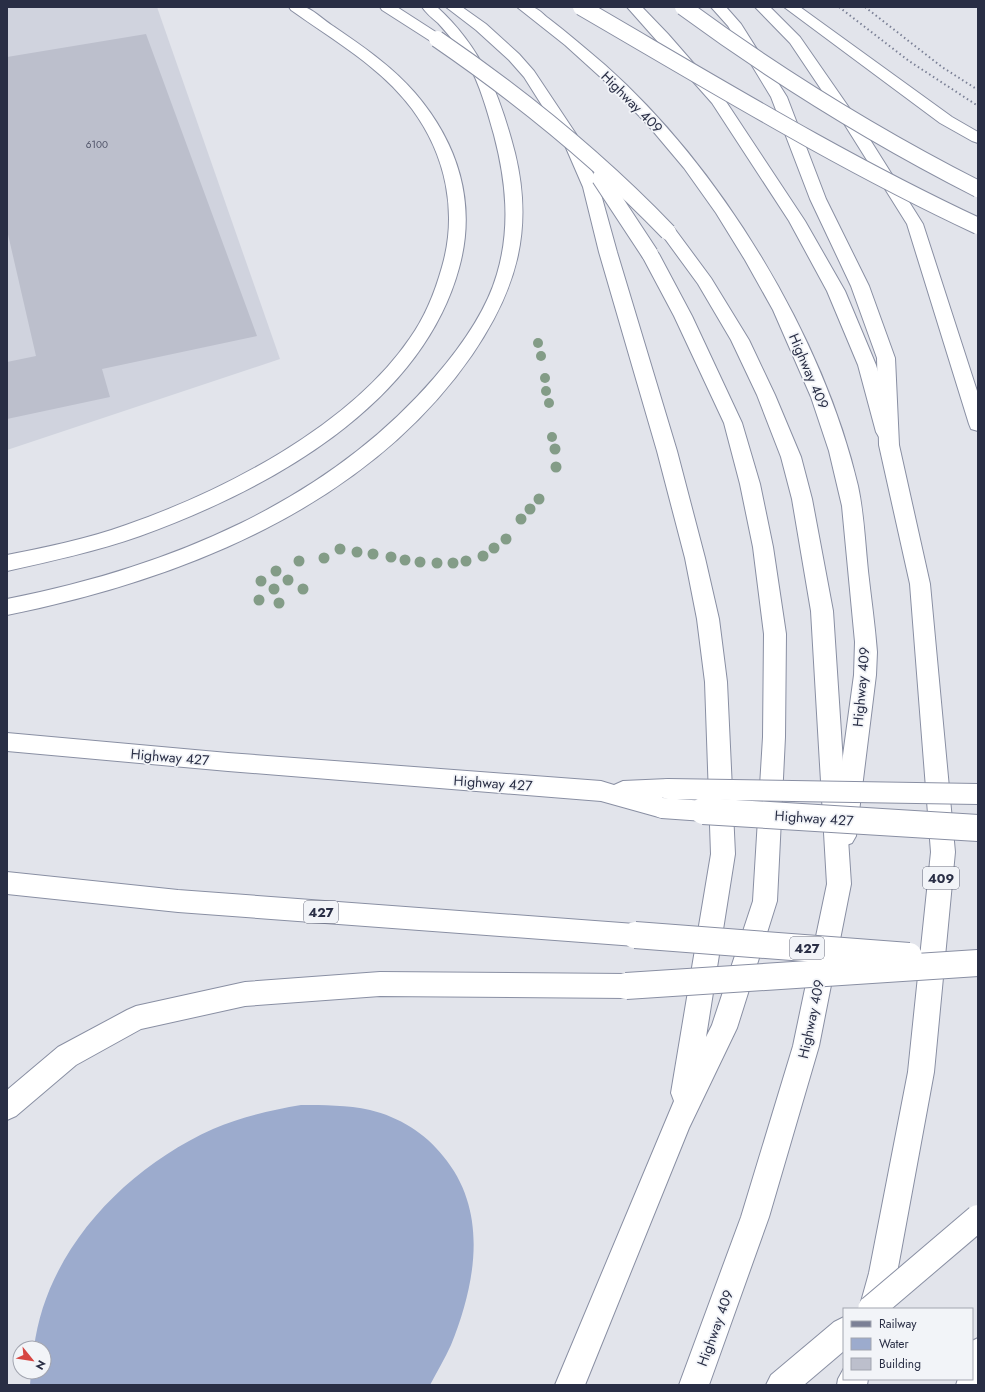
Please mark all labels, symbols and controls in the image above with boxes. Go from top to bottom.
street label: Highway 409 [597,67,667,137]
house number: 6100 [86,137,108,152]
street label: Highway 409 [784,330,834,412]
street label: Highway 409 [848,646,874,728]
street label: Highway 427 [130,744,211,770]
street label: Highway 427 [453,770,534,796]
street label: Highway 427 [774,805,855,831]
road number: 409 [923,867,959,889]
road number: 427 [304,901,338,923]
road number: 427 [790,937,824,959]
street label: Highway 409 [793,978,829,1060]
street label: Highway 409 [692,1287,738,1369]
legend [843,1308,973,1380]
text: Railway [879,1315,917,1333]
text: Water [879,1335,910,1353]
north arrow [12,1340,52,1380]
text: Building [879,1355,921,1373]
text: N [32,1357,50,1373]

